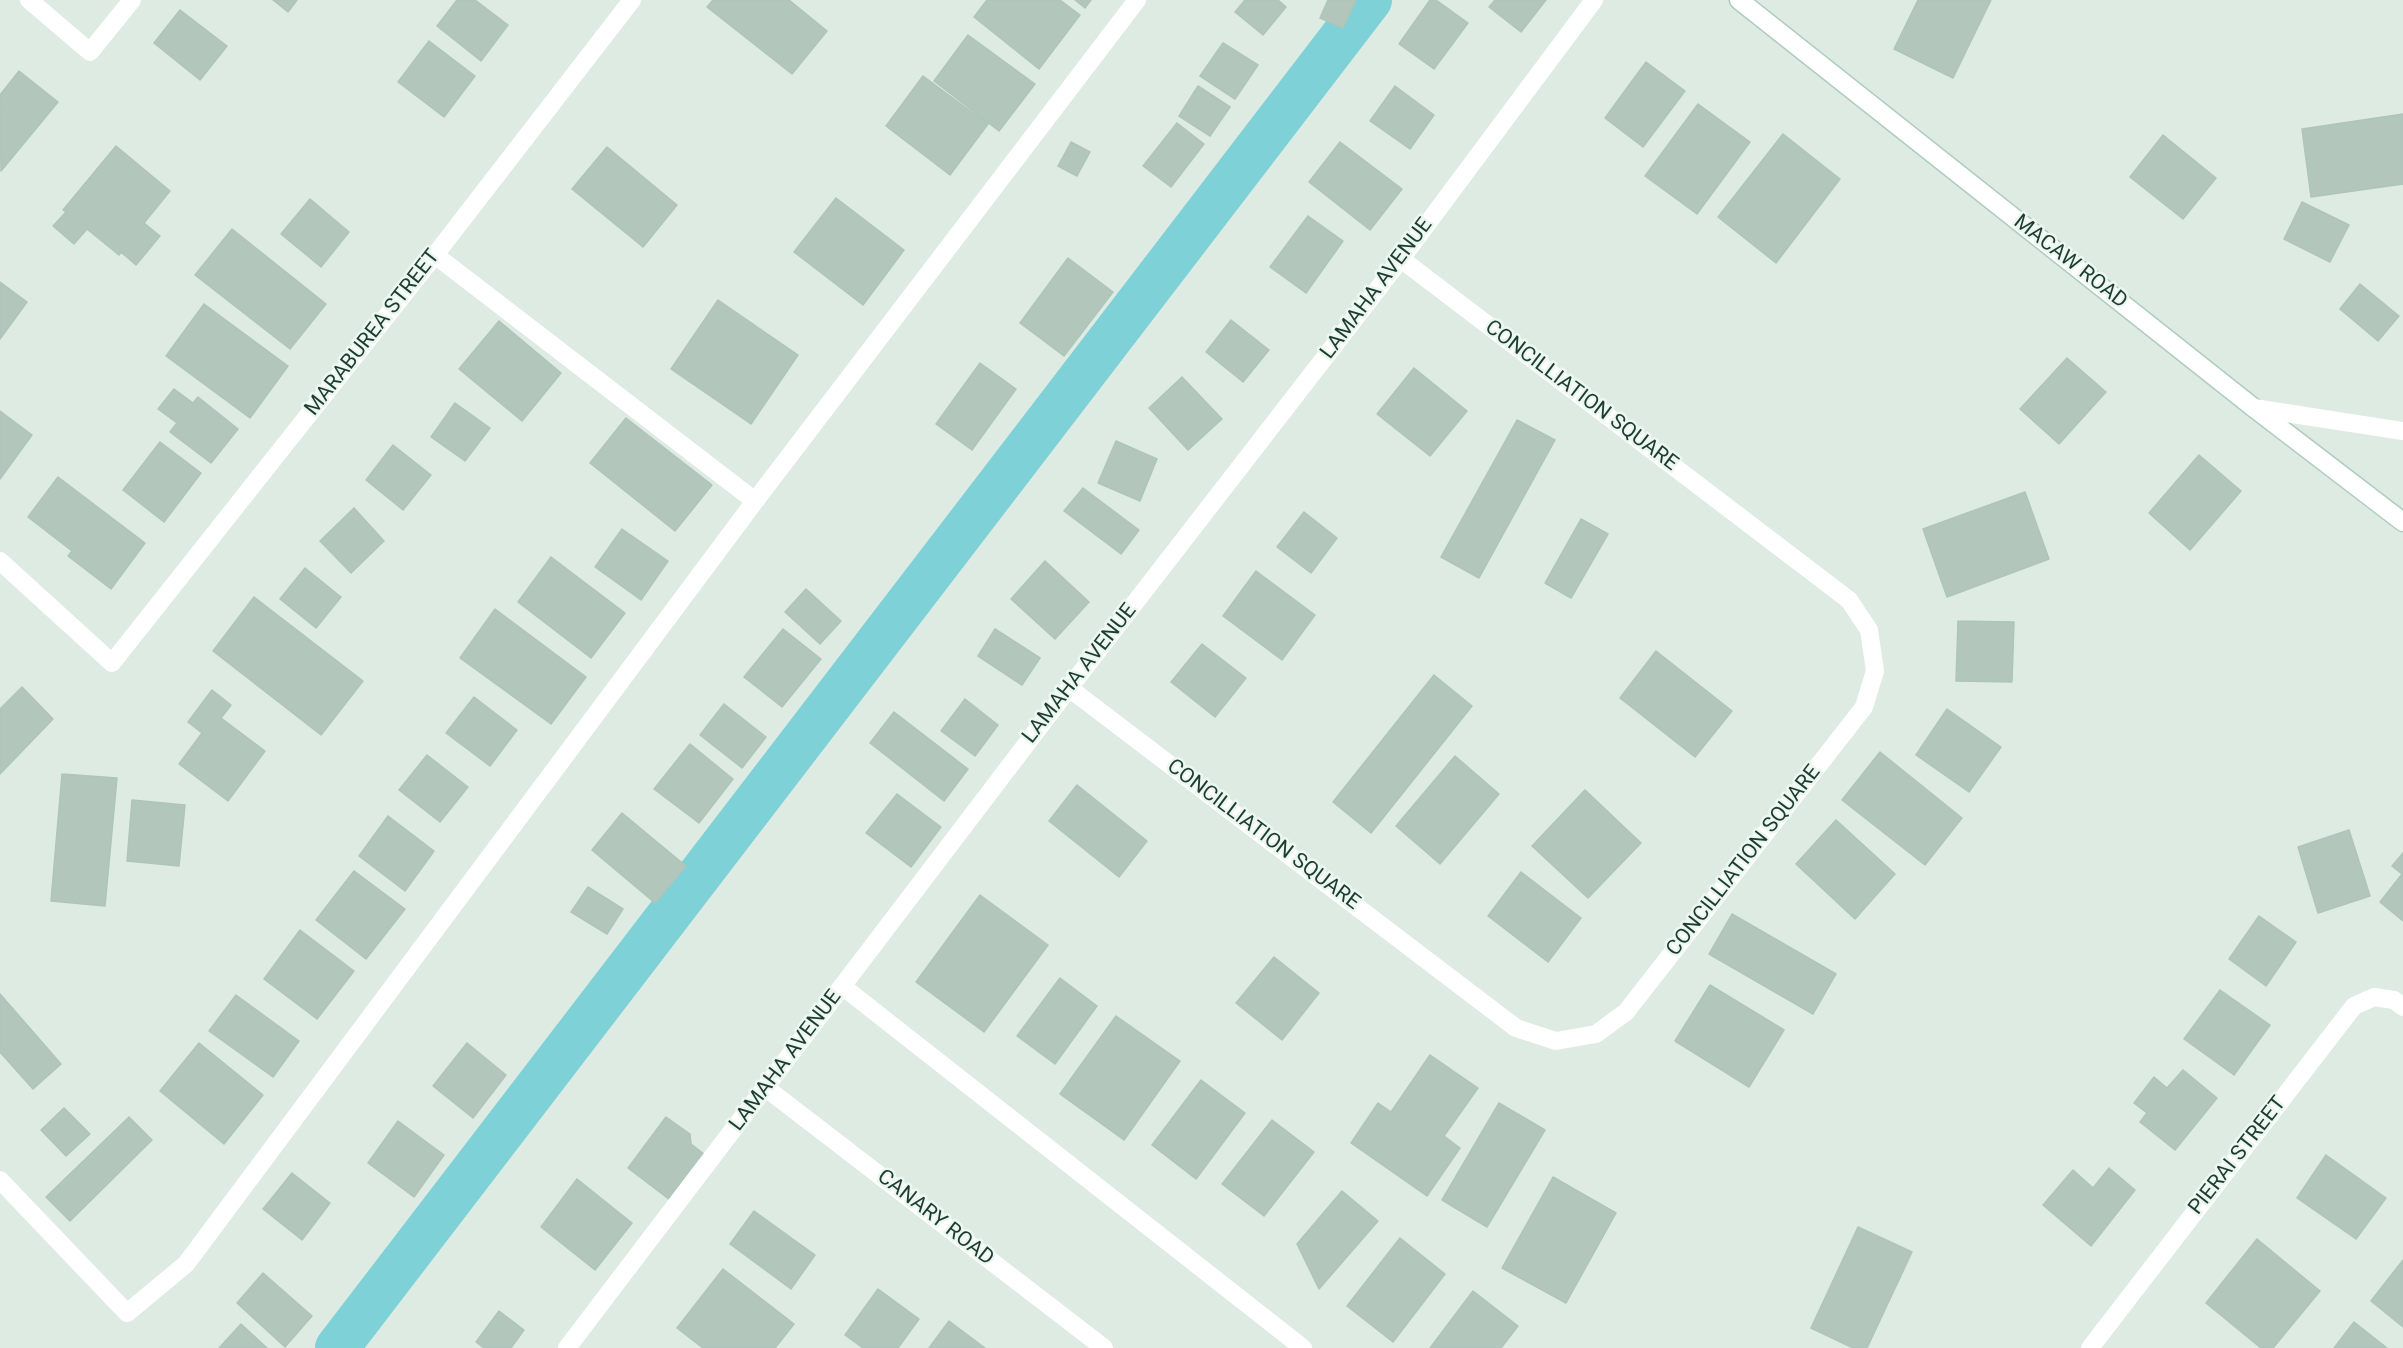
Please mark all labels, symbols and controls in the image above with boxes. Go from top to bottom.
street label: MACAW ROAD [2008,210,2132,314]
street label: LAMAHA AVENUE [1316,213,1438,365]
street label: MARABUREA STREET [300,245,446,421]
street label: CONCILLIATION SQUARE [1480,315,1682,477]
street label: LAMAHA AVENUE [1018,599,1142,749]
street label: CONCILLIATION SQUARE [1162,754,1364,916]
street label: CONCILLIATION SQUARE [1662,761,1826,961]
street label: LAMAHA AVENUE [725,985,847,1137]
street label: PIERAI STREET [2184,1092,2292,1220]
street label: CANARY ROAD [872,1165,998,1271]

